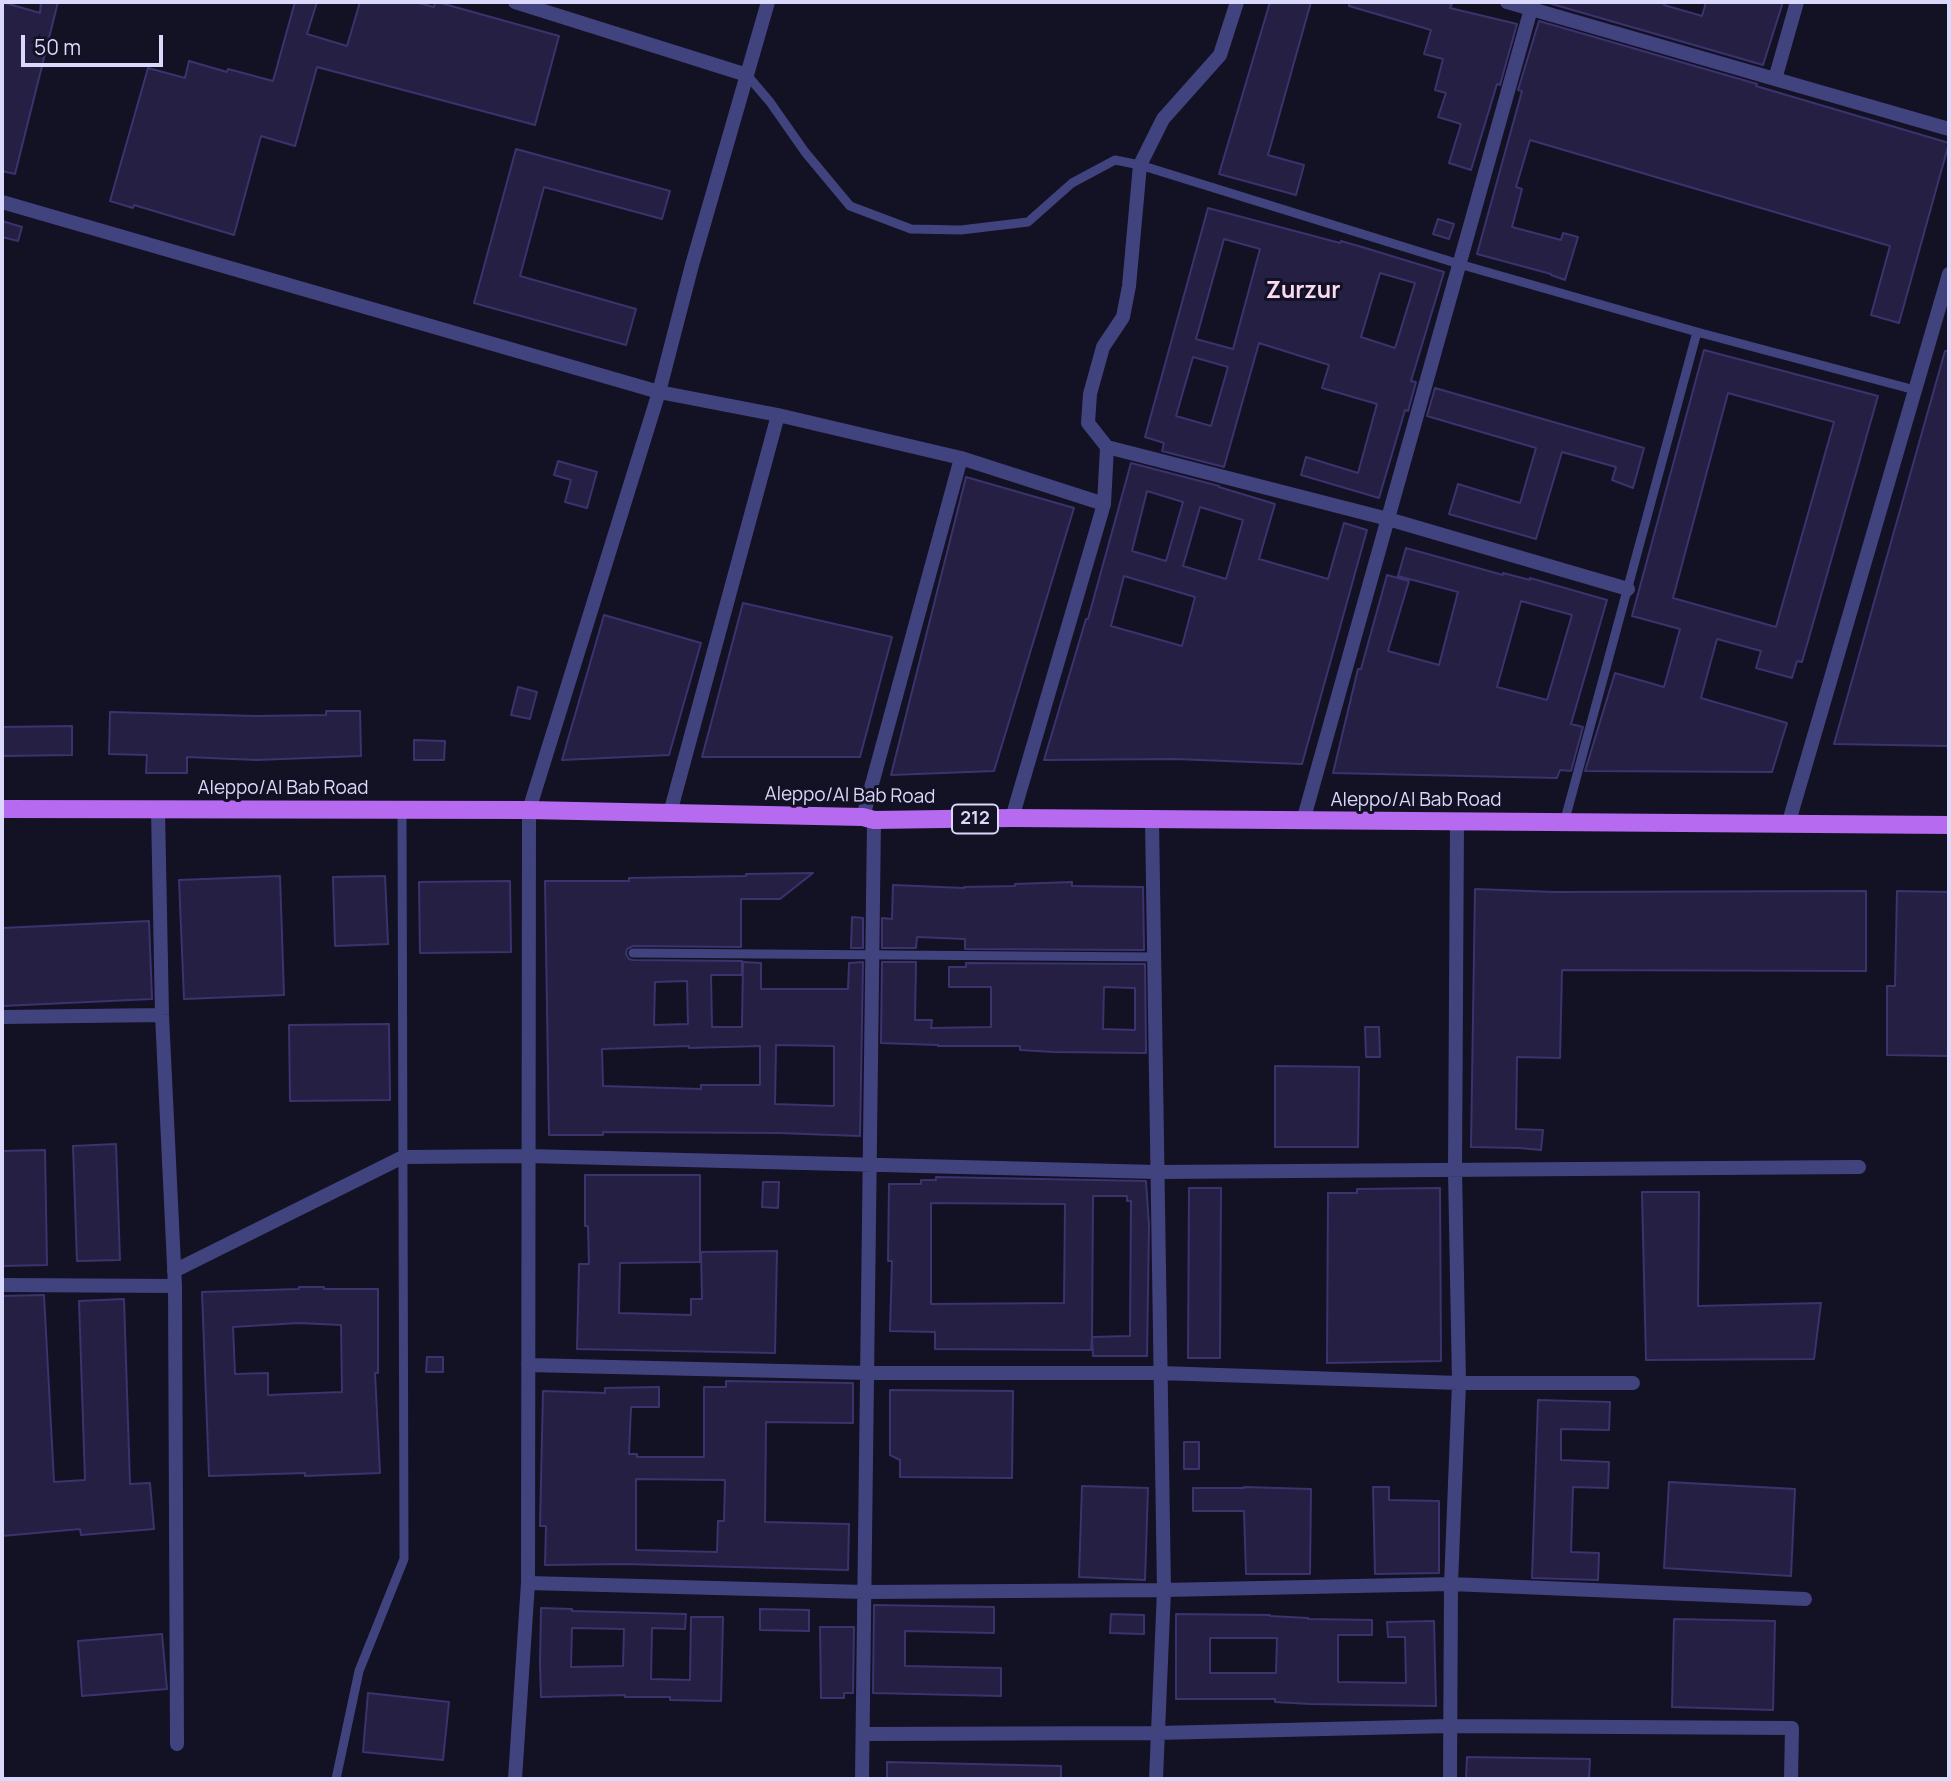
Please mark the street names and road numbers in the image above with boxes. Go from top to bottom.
street label: Aleppo/Al Bab Road [198,778,368,800]
street label: Aleppo/Al Bab Road [764,783,936,809]
street label: Aleppo/Al Bab Road [1331,790,1501,812]
road number: 212 [952,804,998,834]

